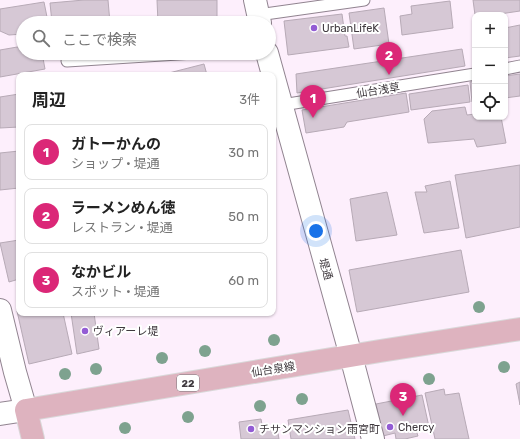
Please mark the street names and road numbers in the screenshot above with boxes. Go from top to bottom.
street label: 仙台浅草 [355,81,401,100]
street label: 堤通 [316,257,335,282]
street label: 仙台泉線 [250,360,296,379]
road number: 22 [177,375,199,391]

